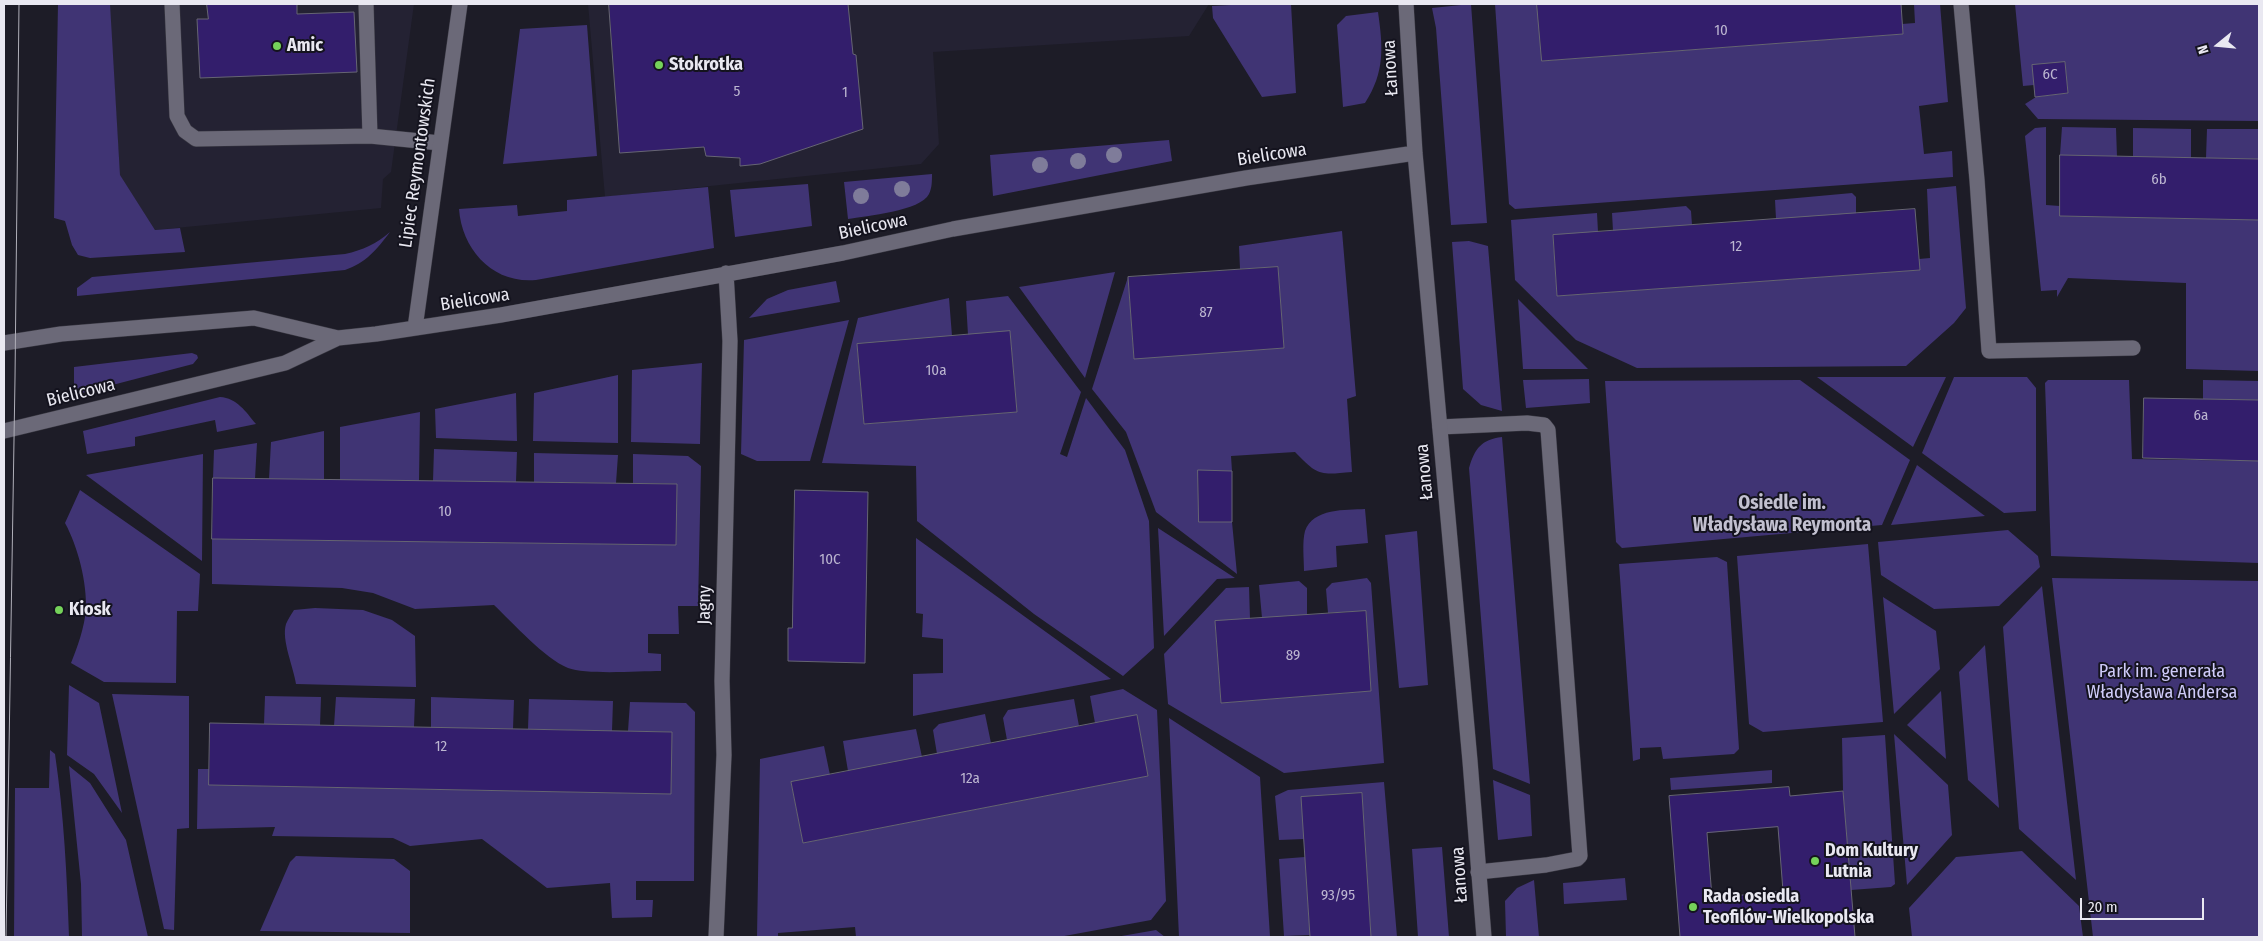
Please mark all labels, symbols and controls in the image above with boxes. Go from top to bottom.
north arrow [2193,20,2243,70]
house number: 10 [1714,22,1728,40]
place label: Amic [287,35,323,57]
street label: Łanowa [1379,39,1403,97]
marker: Amic [271,40,283,52]
text: N [2194,43,2213,56]
place label: Stokrotka [669,54,743,76]
marker: Stokrotka [653,59,665,71]
house number: 6C [2042,66,2058,84]
street label: Lipiec Reymontowskich [395,77,441,249]
house number: 5 [734,83,740,101]
house number: 1 [842,84,848,102]
street label: Bielicowa [1236,139,1308,171]
house number: 6b [2151,171,2167,189]
street label: Bielicowa [837,209,909,245]
house number: 12 [1730,238,1742,256]
street label: Bielicowa [439,284,511,316]
house number: 87 [1199,304,1213,322]
house number: 10a [925,362,947,380]
street label: Bielicowa [45,374,117,412]
house number: 6a [2194,407,2208,425]
street label: Łanowa [1412,443,1438,501]
district label: Osiedle im. Władysława Reymonta [1693,493,1871,537]
house number: 10 [438,503,452,521]
house number: 10C [819,551,841,569]
street label: Jagny [694,585,716,625]
place label: Kiosk [69,599,111,621]
marker: Kiosk [53,604,65,616]
house number: 89 [1286,647,1300,665]
park label: Park im. generała Władysława Andersa [2087,661,2237,704]
house number: 12 [435,738,447,756]
house number: 12a [960,770,980,788]
place label: Dom Kultury Lutnia [1825,840,1918,882]
street label: Łanowa [1447,846,1473,904]
marker: Dom Kultury Lutnia [1809,855,1821,867]
place label: Rada osiedla Teofilów-Wielkopolska [1703,886,1874,929]
house number: 93/95 [1321,887,1355,905]
scale bar [2083,888,2207,920]
text: 20 m [2088,898,2118,916]
marker: Rada osiedla Teofilów-Wielkopolska [1687,901,1699,913]

